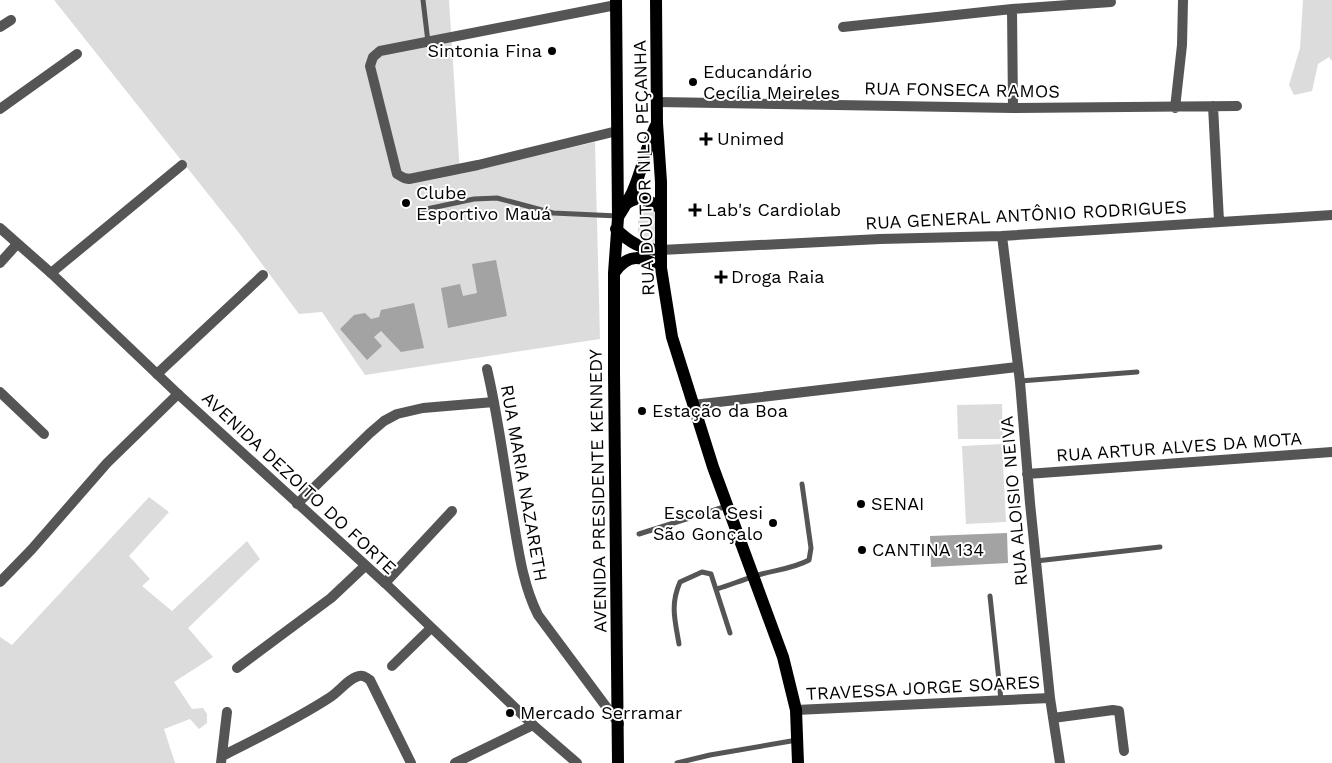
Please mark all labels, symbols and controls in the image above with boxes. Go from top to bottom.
place label: Sintonia Fina [427,40,542,61]
street label: RUA DOUTOR NILO PEÇANHA [629,40,658,296]
marker: Sintonia Fina [546,45,558,57]
place label: Educandário Cecília Meireles [703,61,840,103]
marker: Educandário Cecília Meireles [687,76,699,88]
street label: RUA FONSECA RAMOS [864,77,1060,102]
place label: Unimed [717,128,784,149]
marker: Unimed [699,132,713,146]
place label: Clube Esportivo Mauá [416,182,551,224]
street label: RUA GENERAL ANTÔNIO RODRIGUES [865,196,1187,233]
marker: Clube Esportivo Mauá [400,197,412,209]
place label: Lab's Cardiolab [706,199,841,220]
marker: Lab's Cardiolab [688,203,702,217]
place label: Droga Raia [731,266,824,287]
marker: Droga Raia [715,271,727,283]
street label: AVENIDA PRESIDENTE KENNEDY [585,348,610,633]
street label: RUA MARIA NAZARETH [497,383,552,583]
street label: AVENIDA DEZOITO DO FORTE [198,387,401,578]
place label: Estação da Boa [652,400,788,421]
marker: Estação da Boa [636,405,648,417]
street label: RUA ALOISIO NEIVA [996,415,1031,587]
street label: RUA ARTUR ALVES DA MOTA [1055,427,1303,466]
place label: SENAI [871,493,924,514]
marker: SENAI [855,498,867,510]
place label: Escola Sesi São Gonçalo [653,502,763,544]
marker: Escola Sesi São Gonçalo [767,517,779,529]
place label: CANTINA 134 [872,539,984,560]
marker: CANTINA 134 [856,544,868,556]
street label: TRAVESSA JORGE SOARES [805,671,1040,704]
place label: Mercado Serramar [520,702,682,723]
marker: Mercado Serramar [504,707,516,719]

